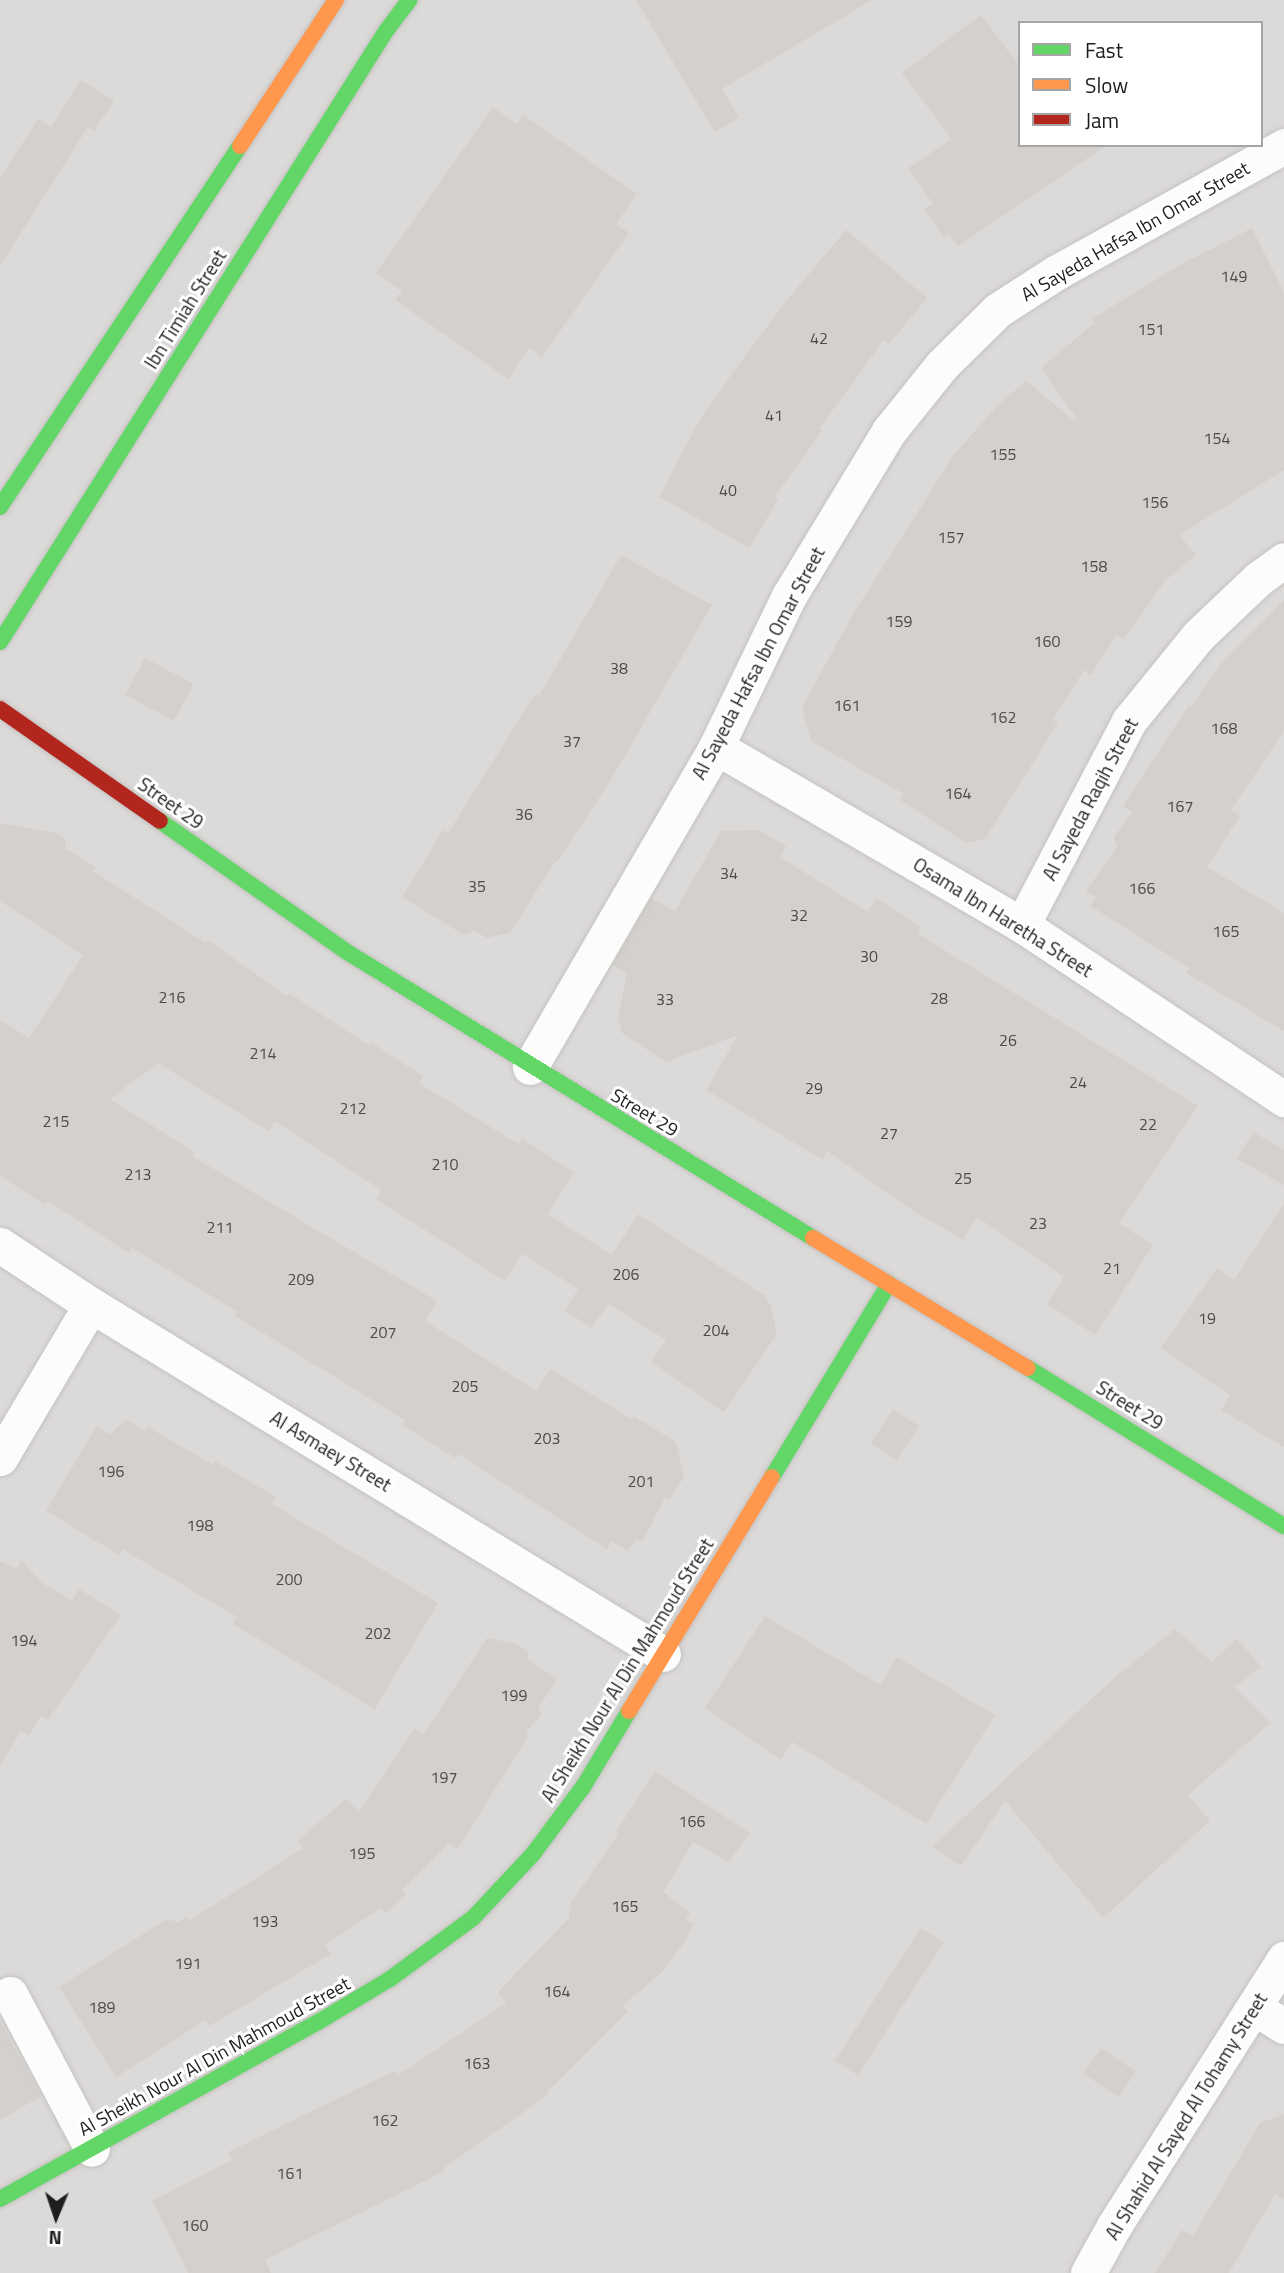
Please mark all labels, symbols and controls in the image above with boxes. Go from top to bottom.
legend [1018,21,1263,147]
text: Fast [1085,34,1123,66]
text: Slow [1085,69,1128,101]
text: Jam [1085,104,1119,136]
street label: Al Sayeda Hafsa Ibn Omar Street [1017,156,1253,306]
street label: Ibn Timiah Street [139,245,231,373]
house number: 149 [1221,266,1247,286]
house number: 151 [1138,319,1164,339]
house number: 42 [810,328,828,348]
house number: 41 [765,405,783,425]
house number: 154 [1204,428,1230,448]
house number: 155 [990,444,1016,464]
house number: 40 [719,480,737,500]
house number: 156 [1142,492,1168,512]
house number: 157 [938,527,964,547]
street label: Al Sayeda Hafsa Ibn Omar Street [687,543,829,783]
house number: 158 [1081,556,1107,576]
house number: 159 [886,611,912,631]
house number: 160 [1034,631,1060,651]
house number: 38 [610,658,628,678]
house number: 161 [834,695,860,715]
house number: 162 [990,707,1016,727]
street label: Al Sayeda Raqih Street [1038,714,1142,884]
house number: 168 [1211,718,1237,738]
house number: 37 [563,731,581,751]
street label: Street 29 [134,772,208,834]
house number: 164 [945,783,971,803]
house number: 167 [1167,796,1193,816]
house number: 36 [515,804,533,824]
street label: Osama Ibn Haretha Street [909,852,1097,982]
house number: 34 [720,863,738,883]
house number: 35 [468,876,486,896]
house number: 166 [1129,878,1155,898]
house number: 32 [790,905,808,925]
house number: 165 [1213,921,1239,941]
house number: 30 [860,946,878,966]
house number: 216 [159,987,185,1007]
house number: 28 [930,988,948,1008]
house number: 33 [656,989,674,1009]
house number: 26 [999,1030,1017,1050]
house number: 214 [250,1043,276,1063]
house number: 24 [1069,1072,1087,1092]
house number: 29 [805,1078,823,1098]
street label: Street 29 [607,1083,683,1141]
house number: 212 [340,1098,366,1118]
house number: 215 [43,1111,69,1131]
house number: 22 [1139,1114,1157,1134]
house number: 27 [880,1123,898,1143]
house number: 210 [432,1154,458,1174]
house number: 213 [125,1164,151,1184]
house number: 25 [954,1168,972,1188]
house number: 23 [1029,1213,1047,1233]
house number: 211 [207,1217,233,1237]
house number: 21 [1103,1258,1121,1278]
house number: 206 [613,1264,639,1284]
house number: 209 [288,1269,314,1289]
house number: 19 [1198,1308,1216,1328]
house number: 204 [703,1320,729,1340]
house number: 207 [370,1322,396,1342]
house number: 205 [452,1376,478,1396]
street label: Street 29 [1092,1376,1168,1434]
street label: Al Asmaey Street [266,1406,396,1496]
house number: 203 [534,1428,560,1448]
house number: 196 [98,1461,124,1481]
house number: 201 [628,1471,654,1491]
house number: 198 [187,1515,213,1535]
street label: Al Sheikh Nour Al Din Mahmoud Street [536,1534,718,1806]
house number: 200 [276,1569,302,1589]
house number: 202 [365,1623,391,1643]
house number: 194 [11,1630,37,1650]
house number: 199 [501,1685,527,1705]
house number: 197 [431,1767,457,1787]
house number: 166 [679,1811,705,1831]
house number: 195 [349,1843,375,1863]
house number: 165 [612,1896,638,1916]
house number: 193 [252,1911,278,1931]
house number: 191 [175,1953,201,1973]
street label: Al Sheikh Nour Al Din Mahmoud Street [74,1972,354,2140]
house number: 164 [544,1981,570,2001]
street label: Al Shahid Al Sayed Al Tohamy Street [1100,1988,1272,2244]
house number: 189 [89,1997,115,2017]
house number: 163 [464,2053,490,2073]
house number: 162 [372,2110,398,2130]
house number: 161 [277,2163,303,2183]
north arrow [21,2182,91,2252]
house number: 160 [182,2215,208,2235]
text: N [48,2224,62,2253]

